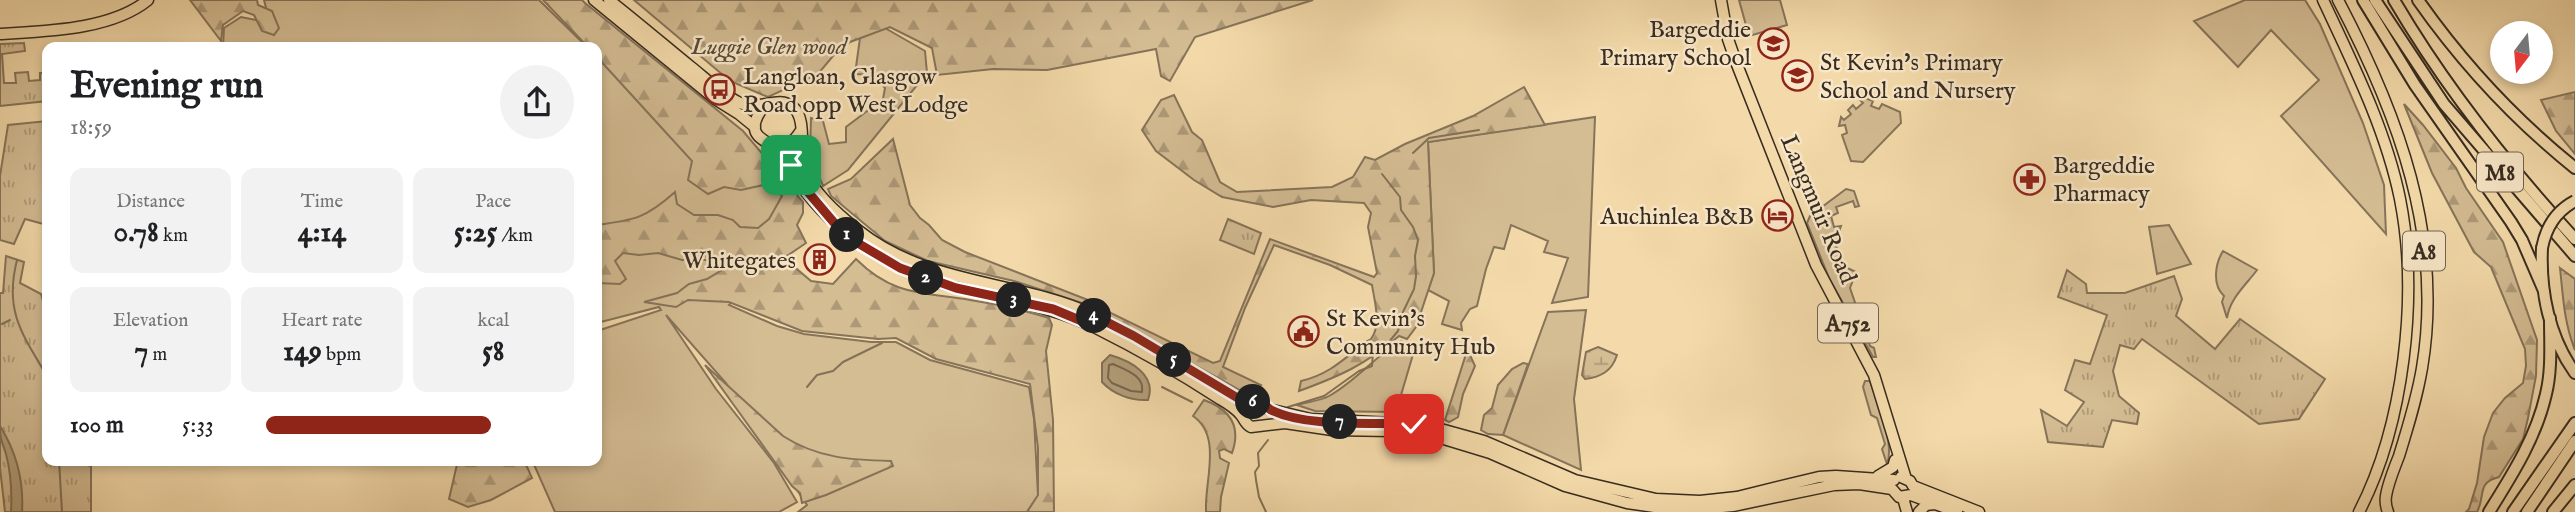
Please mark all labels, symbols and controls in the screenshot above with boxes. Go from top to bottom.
place label: Bargeddie Primary School [1599,15,1751,74]
north arrow [2490,21,2553,84]
map controls [2490,21,2553,84]
school or university icon: Bargeddie Primary School [1757,26,1791,60]
park label: Luggie Glen wood [690,32,849,63]
place label: St Kevin's Primary School and Nursery [1820,48,2016,107]
school or university icon: St Kevin's Primary School and Nursery [1780,59,1814,93]
place label: Langloan, Glasgow Road opp West Lodge [743,62,968,121]
text: Evening run [70,63,264,111]
button: share [500,65,574,139]
bus stop icon: Langloan, Glasgow Road opp West Lodge [703,73,737,107]
text: 18:59 [70,113,112,142]
street label: Langmuir Road [1772,130,1863,289]
pin [761,135,821,195]
icon: arrive [772,146,810,184]
place label: Bargeddie Pharmacy [2053,151,2155,210]
road number: M8 [2477,153,2523,192]
pharmacy icon: Bargeddie Pharmacy [2013,162,2047,196]
text: Distance [116,190,185,214]
text: Time [301,190,343,214]
text: Pace [475,190,511,214]
hotel icon: Auchinlea B&B [1760,199,1794,233]
place label: Auchinlea B&B [1599,202,1754,233]
text: 0.78 [113,214,159,252]
text: 4:14 [298,214,346,252]
text: 5:25 [454,214,497,252]
pin: 1 [830,218,864,252]
text: 1 [843,222,850,246]
text: km [159,224,188,248]
text: /km [497,224,533,248]
road number: A8 [2403,232,2445,270]
building icon: Whitegates [802,243,836,277]
place label: Whitegates [683,246,796,277]
pin: 2 [908,260,944,296]
text: 2 [921,265,930,289]
pin: 3 [996,282,1032,318]
text: 3 [1010,287,1017,311]
pin: 4 [1076,298,1112,334]
text: 4 [1089,303,1098,327]
place label: St Kevin's Community Hub [1326,304,1496,363]
road number: A752 [1818,304,1878,342]
text: Elevation [113,309,188,333]
text: Heart rate [281,309,363,333]
text: kcal [477,309,509,333]
public building icon: St Kevin's Community Hub [1286,315,1320,349]
text: 7 [134,333,148,371]
text: 149 [283,333,322,371]
text: 58 [482,333,505,371]
pin: 5 [1156,342,1192,378]
text: m [148,343,167,367]
text: bpm [322,343,361,367]
text: 5 [1170,347,1177,371]
pin: 6 [1236,384,1270,420]
text: 6 [1248,389,1257,413]
pin [1384,394,1444,454]
pin: 7 [1322,404,1358,440]
icon: check [1395,405,1433,443]
text: 7 [1335,409,1344,433]
text: 100 m [70,411,124,440]
text: 5:33 [182,411,214,440]

